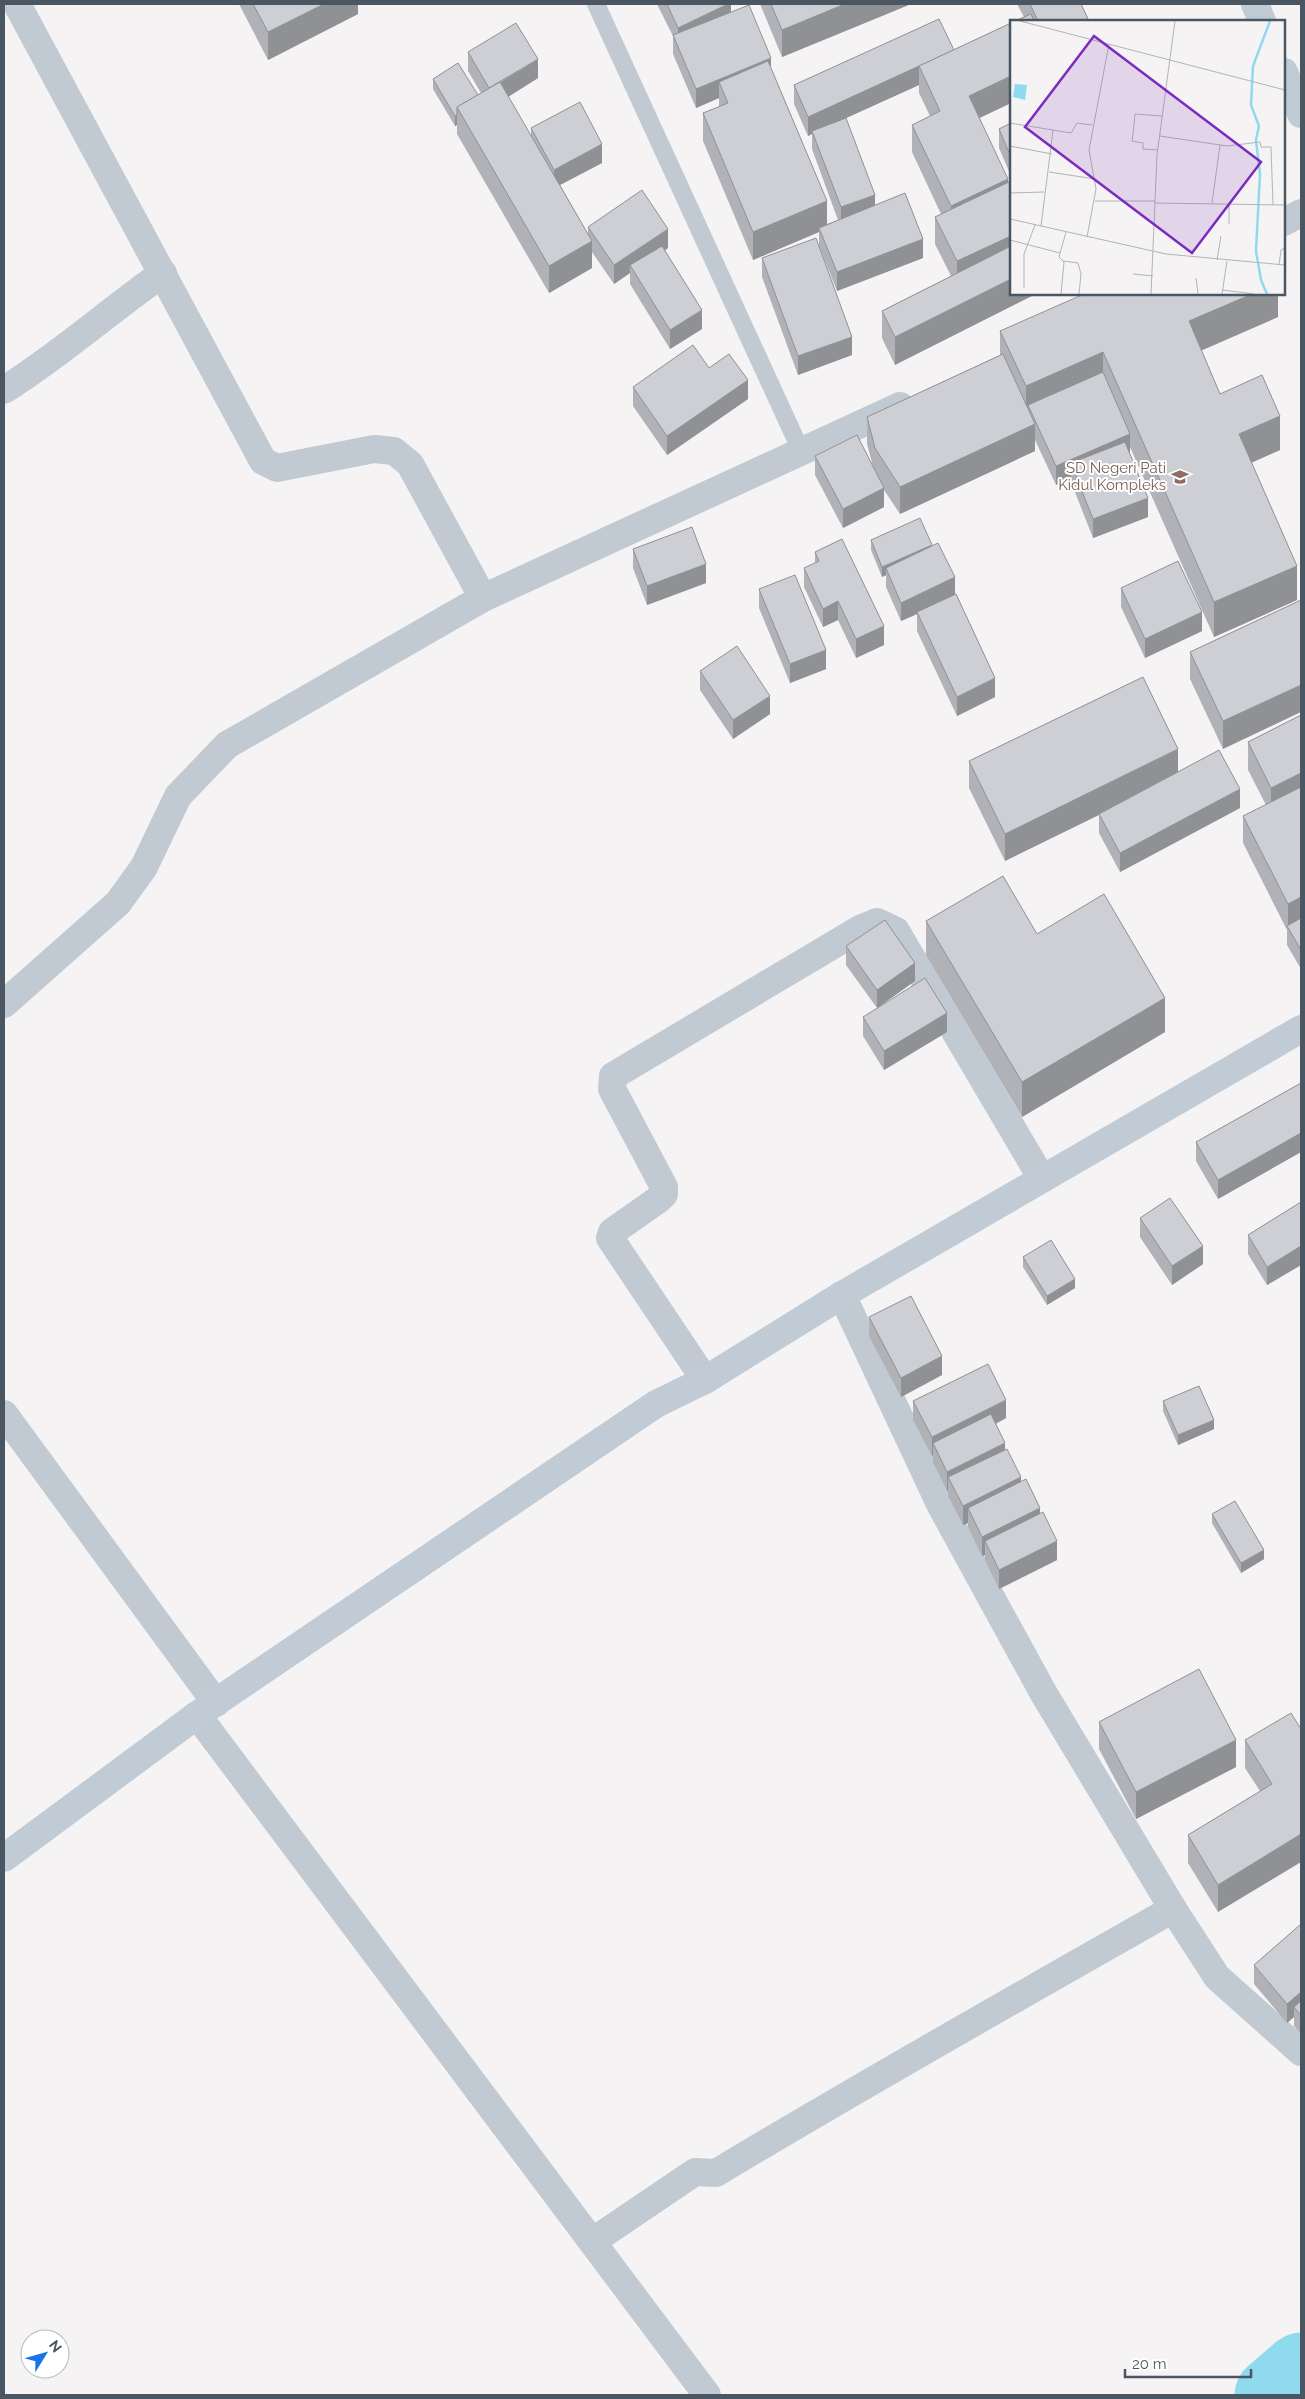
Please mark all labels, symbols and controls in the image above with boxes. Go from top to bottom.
inset map [1010,20,1285,295]
place label: SD Negeri Pati Kidul Kompleks [1058,459,1166,494]
school or university icon: SD Negeri Pati Kidul Kompleks [1170,467,1190,487]
north arrow [20,2329,70,2379]
text: N [46,2337,65,2355]
scale bar [1125,2346,1251,2378]
text: 20 m [1132,2355,1167,2373]

